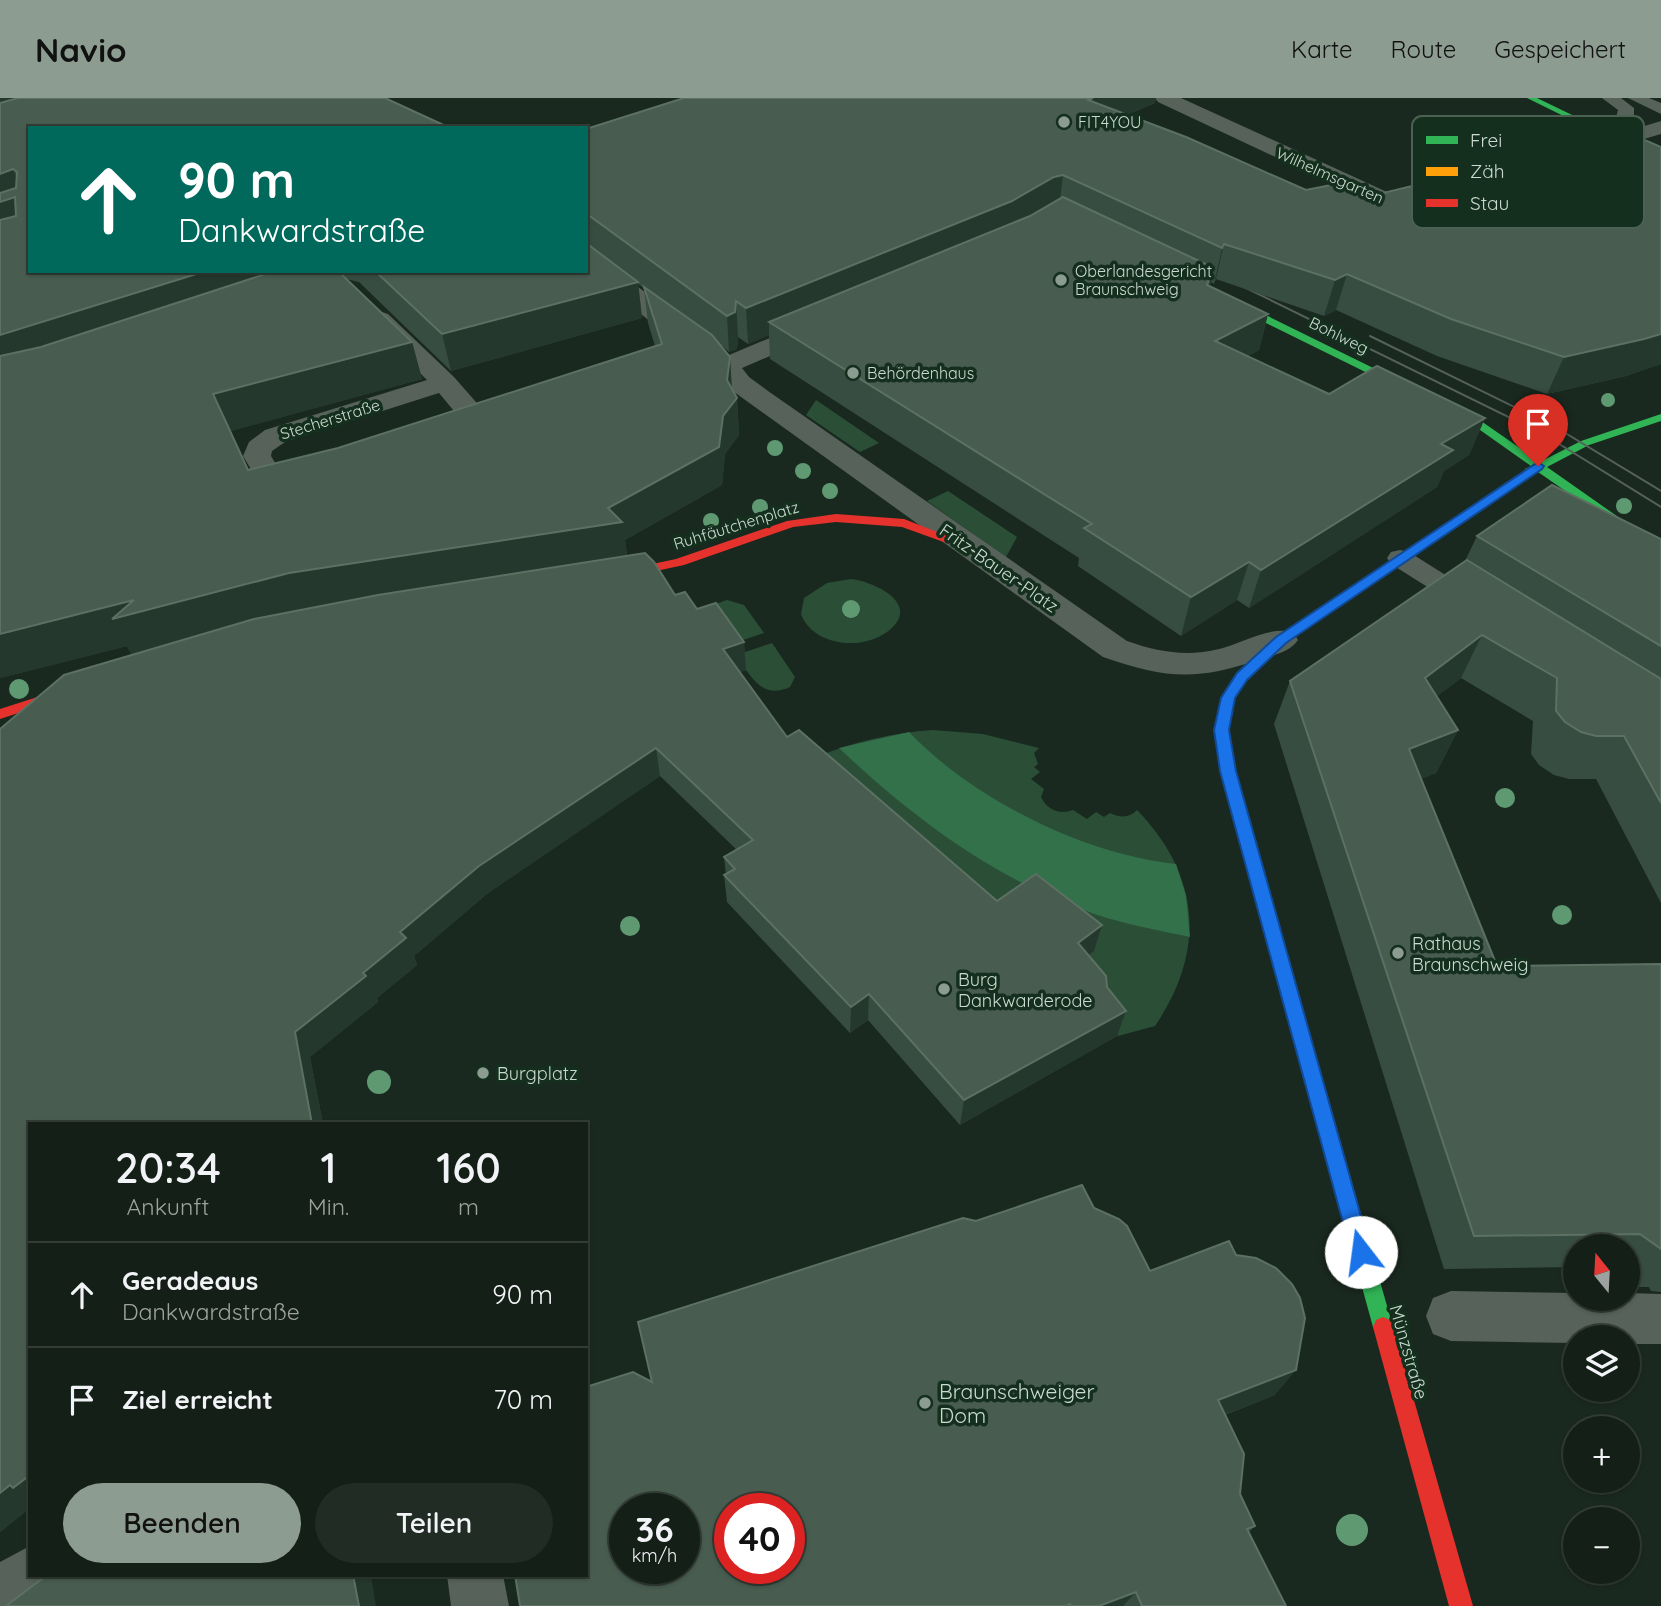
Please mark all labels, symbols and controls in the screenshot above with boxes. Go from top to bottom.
text: Navio [35,29,127,70]
text: Karte [1291,34,1353,64]
text: Route [1391,34,1456,64]
text: Gespeichert [1494,34,1626,64]
place label: FIT4YOU [1078,112,1141,132]
marker: FIT4YOU [1056,114,1072,130]
legend [1412,116,1644,228]
text: Frei [1470,128,1502,152]
street label: Wilhelmsgarten [1273,142,1387,208]
text: 90 m [178,149,295,210]
icon: ahead [63,154,154,245]
text: Zäh [1470,159,1505,183]
text: Stau [1470,191,1509,215]
text: Dankwardstraße [178,210,425,250]
place label: Oberlandesgericht Braunschweig [1075,261,1212,299]
marker: Oberlandesgericht Braunschweig [1053,272,1069,288]
street label: Bohlweg [1306,312,1372,358]
place label: Behördenhaus [867,363,974,383]
marker: Behördenhaus [845,365,861,381]
street label: Stecherstraße [278,394,382,444]
pin [1508,394,1568,466]
icon: arrive [1519,405,1557,443]
street label: Ruhfäutchenplatz [671,496,801,554]
street label: Fritz-Bauer-Platz [935,518,1063,618]
place label: Rathaus Braunschweig [1412,932,1529,976]
marker: Rathaus Braunschweig [1390,945,1406,961]
place label: Burg Dankwarderode [958,968,1093,1012]
marker: Burg Dankwarderode [936,981,952,997]
place label: Burgplatz [497,1062,578,1085]
marker: Burgplatz [475,1065,491,1081]
text: 20:34 [115,1141,221,1194]
text: 1 [320,1141,337,1194]
text: 160 [436,1141,501,1194]
text: Ankunft [126,1192,209,1221]
text: Min. [308,1192,349,1221]
text: m [458,1192,479,1221]
position arrow [1324,1215,1398,1289]
north arrow [1563,1234,1640,1311]
map controls [1563,1234,1640,1584]
text: Geradeaus [122,1264,258,1297]
icon: ahead [63,1276,101,1314]
text: 90 m [492,1278,553,1311]
text: Dankwardstraße [122,1297,300,1326]
street label: Münzstraße [1385,1302,1433,1402]
button: layers [1563,1325,1640,1402]
place label: Braunschweiger Dom [939,1378,1095,1428]
icon: arrive [63,1381,101,1419]
text: Ziel erreicht [122,1383,273,1416]
text: 70 m [493,1383,553,1416]
marker: Braunschweiger Dom [917,1395,933,1411]
button: + [1563,1416,1640,1493]
button: Beenden [63,1483,301,1563]
button: Teilen [315,1483,553,1563]
speed limit sign: 40 [714,1493,805,1584]
text: 36 [635,1507,674,1551]
button: − [1563,1507,1640,1584]
text: km/h [632,1544,677,1567]

